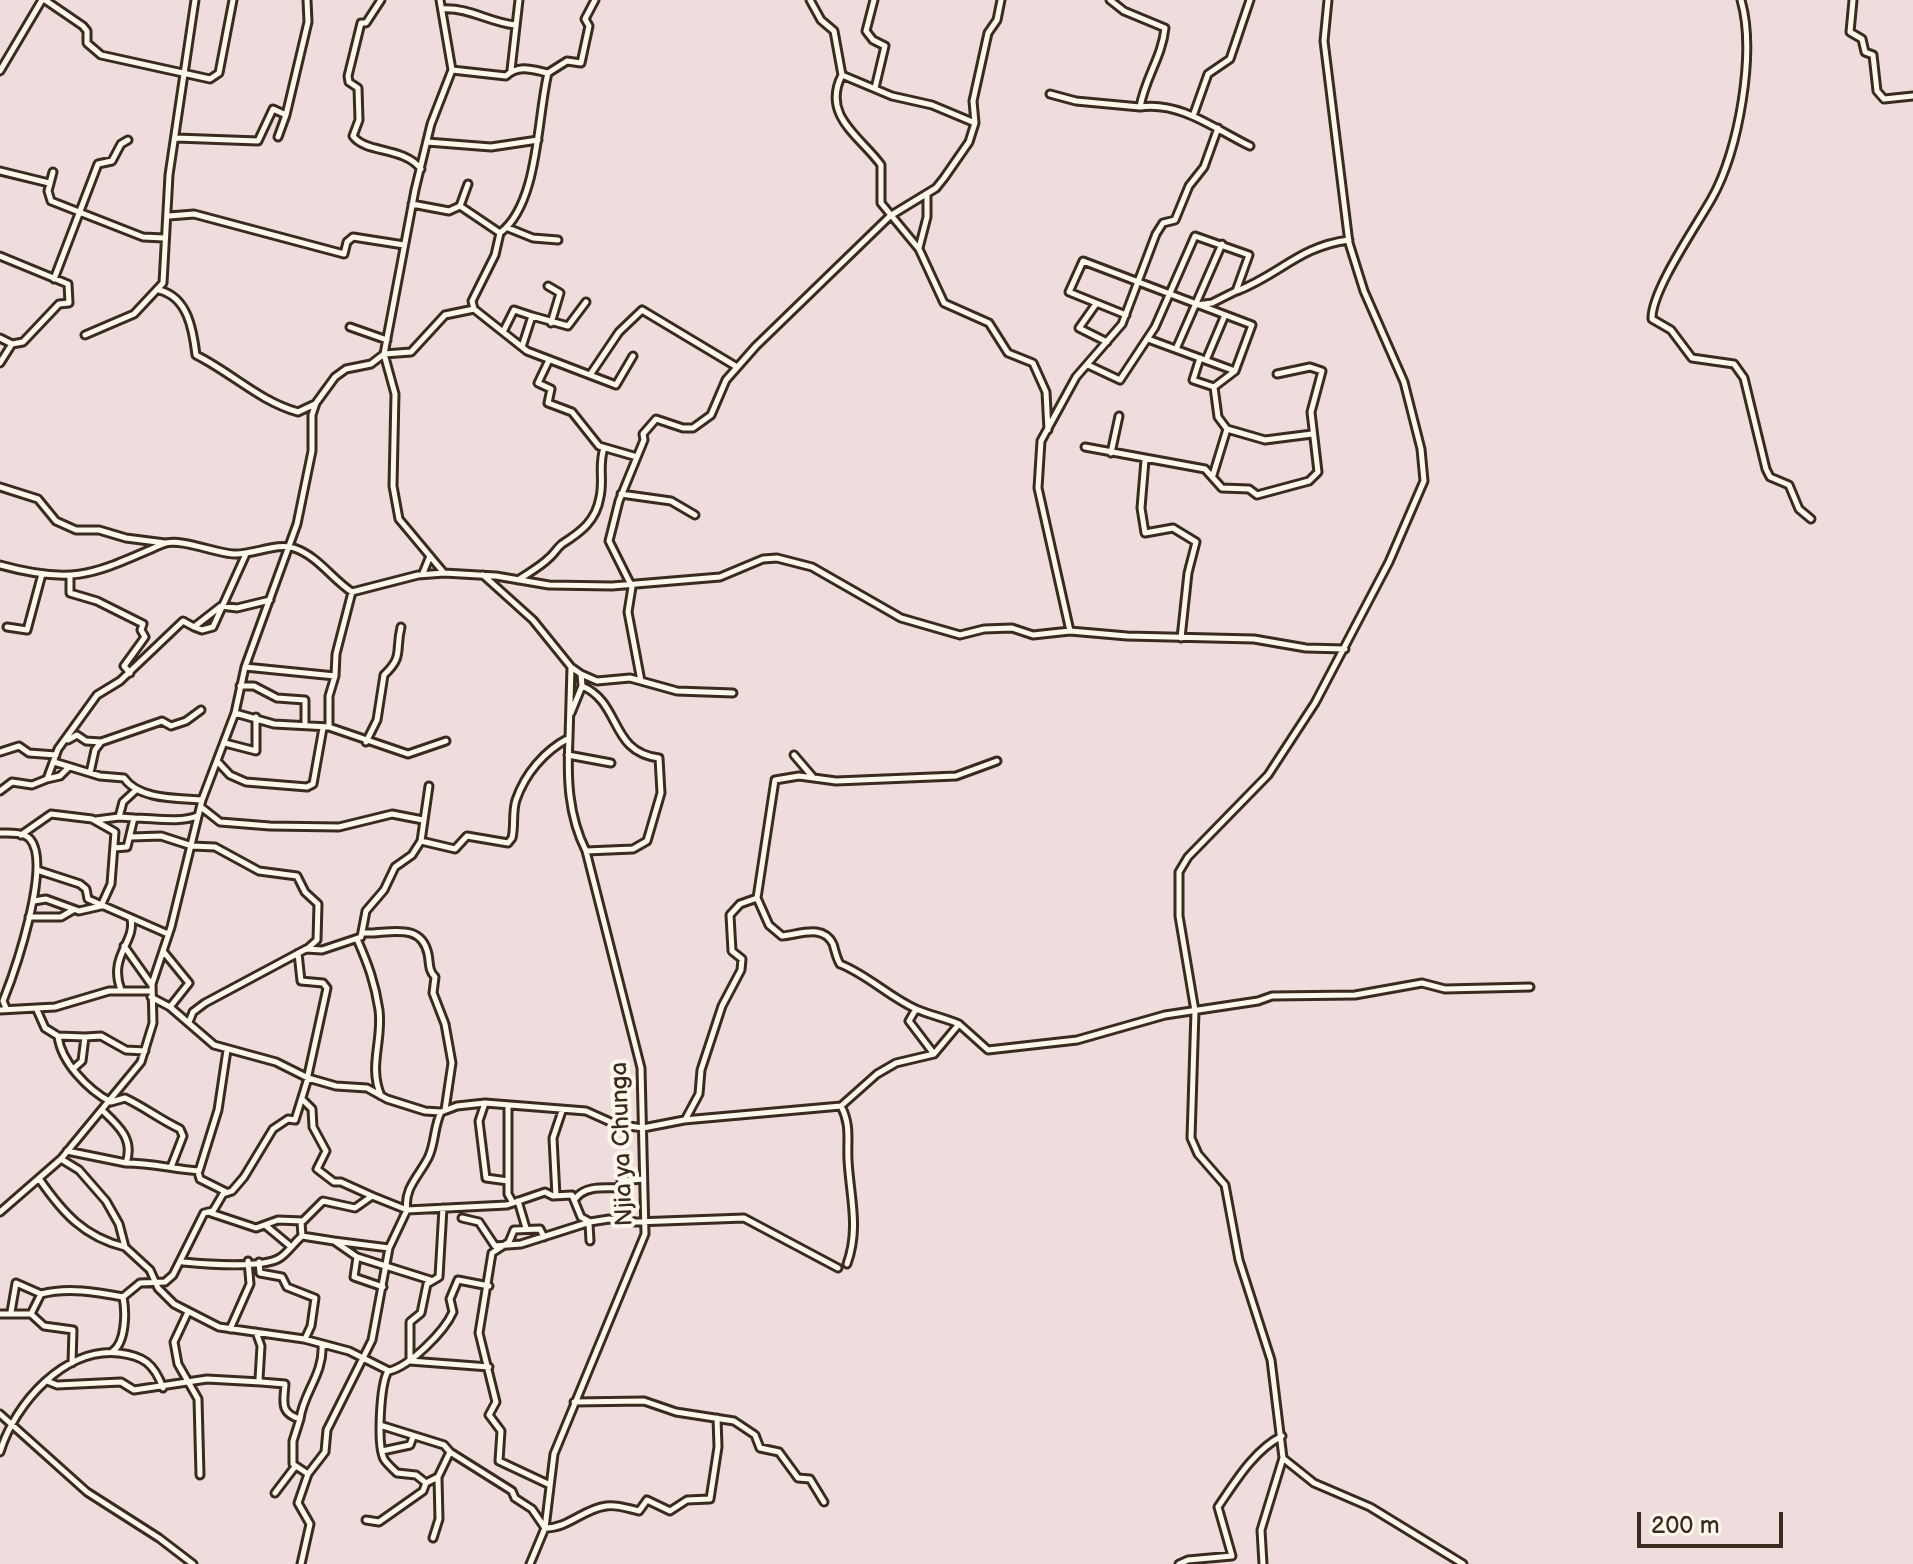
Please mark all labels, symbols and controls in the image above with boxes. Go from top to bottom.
street label: Njia ya Chunga [606,1061,640,1227]
scale bar [1641,1496,1787,1546]
text: 200 m [1651,1511,1720,1540]

